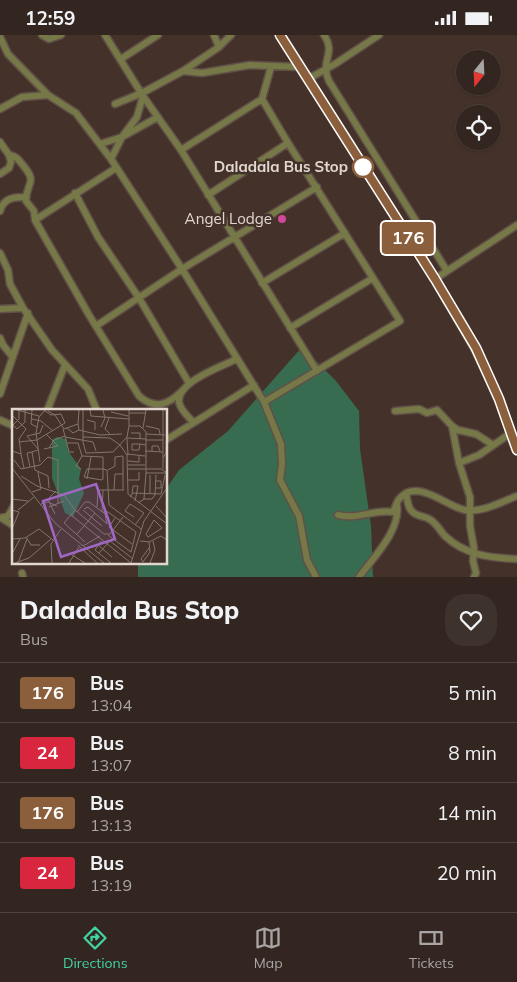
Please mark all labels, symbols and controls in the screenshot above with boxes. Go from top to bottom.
text: 12:59 [25,6,75,30]
north arrow [456,50,501,95]
map controls [456,50,501,150]
button: locate [456,105,501,150]
marker: Daladala Bus Stop [352,156,374,178]
place label: Daladala Bus Stop [214,157,348,176]
place label: Angel Lodge [185,209,272,228]
marker: Angel Lodge [276,213,288,225]
line badge: 176 [379,222,437,254]
text: 176 [392,226,424,249]
inset map [12,409,168,565]
button: heart [445,594,497,646]
text: Daladala Bus Stop [20,595,239,625]
text: Bus [20,629,48,649]
text: Bus [90,671,124,695]
text: 176 [31,681,64,704]
text: 5 min [448,681,497,705]
text: 13:04 [90,695,132,715]
text: Bus [90,731,124,755]
text: 24 [37,741,58,764]
text: 8 min [448,741,497,765]
text: 13:07 [90,755,132,775]
text: Bus [90,791,124,815]
text: 176 [31,801,64,824]
text: 14 min [437,801,497,825]
text: 13:13 [90,815,132,835]
text: Bus [90,851,124,875]
text: 24 [37,861,58,884]
text: 20 min [437,861,497,885]
text: 13:19 [90,875,132,895]
tab: Directions [63,924,128,972]
tab: Map [254,924,283,972]
tab: Tickets [409,924,454,972]

